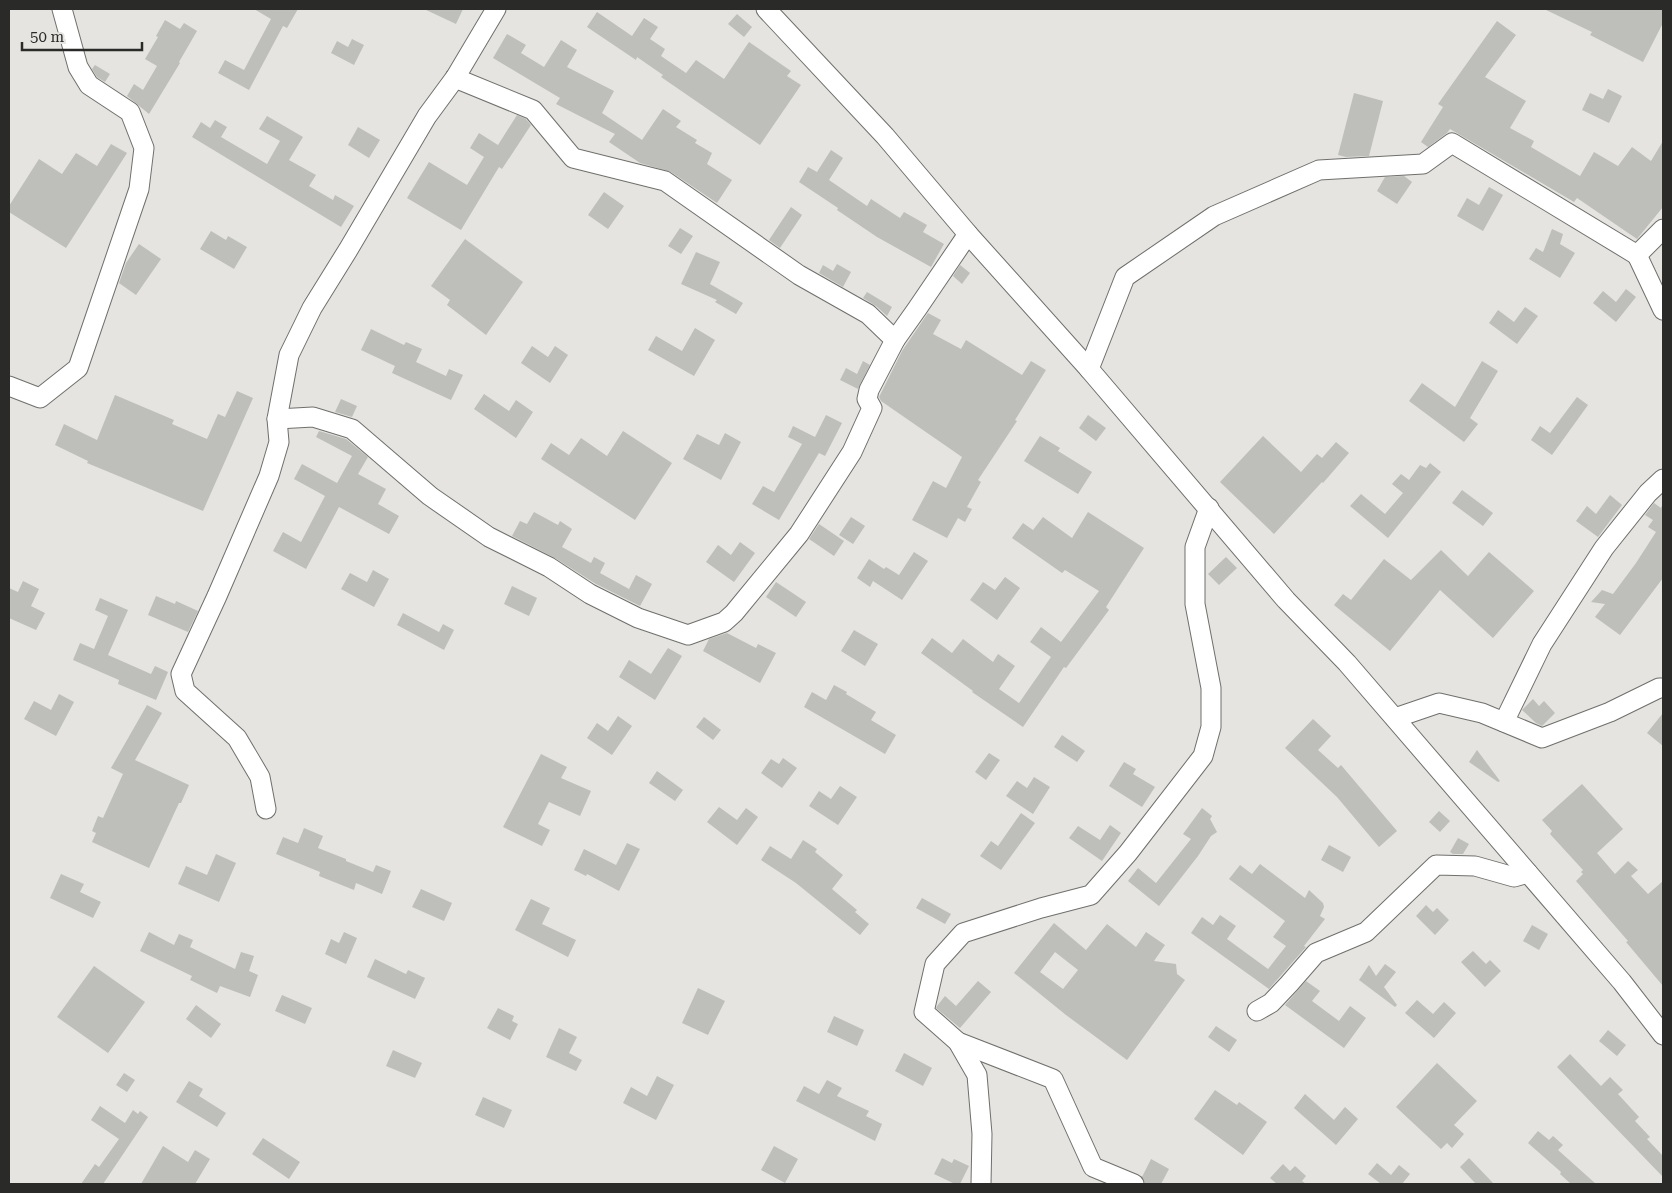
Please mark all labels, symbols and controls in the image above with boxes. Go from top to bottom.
scale bar [22,20,142,52]
text: 50 m [30,28,65,46]

